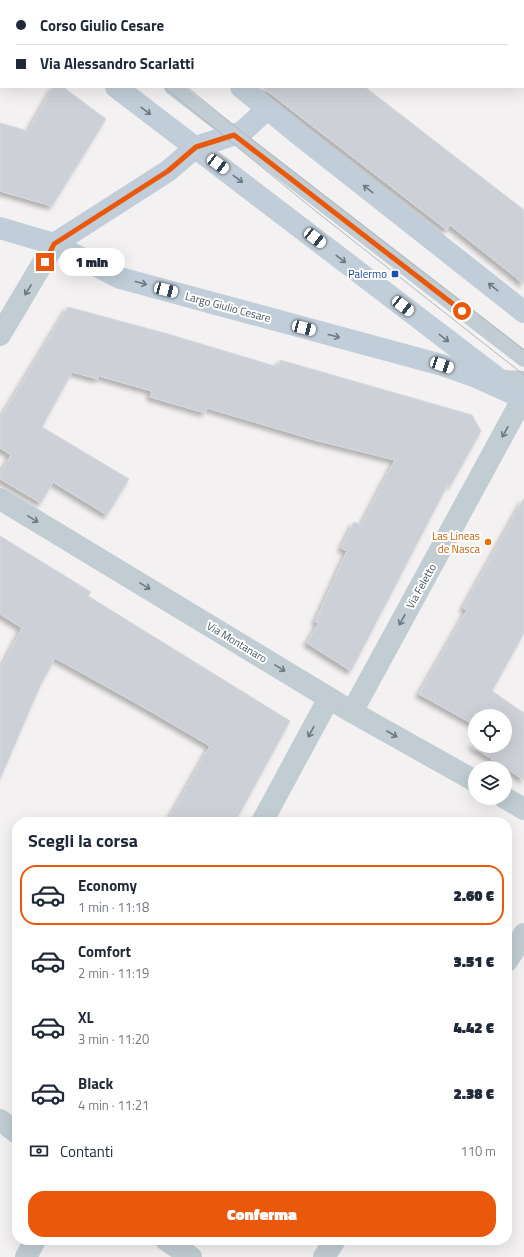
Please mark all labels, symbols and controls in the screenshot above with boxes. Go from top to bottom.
text: Corso Giulio Cesare [40,14,164,37]
text: Via Alessandro Scarlatti [40,52,194,75]
one-way arrow [141,107,152,115]
car [205,152,231,176]
one-way arrow [232,175,243,184]
one-way arrow [362,184,373,193]
car [302,226,328,250]
callout: 1 min [59,248,125,276]
text: 1 min [76,252,108,272]
route end [36,253,54,271]
one-way arrow [336,254,347,263]
place label: Palermo [348,266,387,282]
marker: Palermo [390,269,400,279]
one-way arrow [134,280,147,288]
car [153,281,179,299]
one-way arrow [488,283,499,292]
one-way arrow [23,284,31,296]
street label: Largo Giulio Cesare [183,288,273,326]
car [390,294,416,318]
route start [453,302,471,320]
car [291,319,317,337]
one-way arrow [327,333,340,340]
one-way arrow [439,333,450,342]
car [429,355,455,375]
one-way arrow [500,426,508,438]
one-way arrow [27,516,39,524]
place label: Las Lineas de Nasca [432,528,480,557]
marker: Las Lineas de Nasca [483,537,493,547]
street label: Via Feletto [402,560,440,612]
one-way arrow [139,583,151,591]
one-way arrow [398,614,405,626]
street label: Via Montanaro [204,618,270,666]
one-way arrow [274,664,285,672]
map controls [468,709,512,805]
button: locate [468,709,512,753]
one-way arrow [306,726,314,738]
one-way arrow [386,731,398,739]
button: layers [468,761,512,805]
text: Scegli la corsa [28,827,138,854]
text: Economy [78,874,137,897]
icon: car [30,877,66,913]
text: 2.60 € [454,884,494,907]
text: 1 min · 11:18 [78,897,149,917]
text: Comfort [78,940,131,963]
icon: car [30,943,66,979]
text: 3.51 € [454,950,494,973]
text: 2 min · 11:19 [78,963,149,983]
text: XL [78,1006,94,1029]
icon: car [30,1009,66,1045]
text: 4.42 € [454,1016,494,1039]
text: 3 min · 11:20 [78,1029,149,1049]
text: Black [78,1072,113,1095]
icon: car [30,1075,66,1111]
text: 2.38 € [454,1082,494,1105]
text: 4 min · 11:21 [78,1095,149,1115]
icon: cash [28,1140,50,1162]
text: Contanti [60,1140,113,1163]
text: 110 m [460,1141,496,1161]
button: Conferma [28,1191,496,1237]

